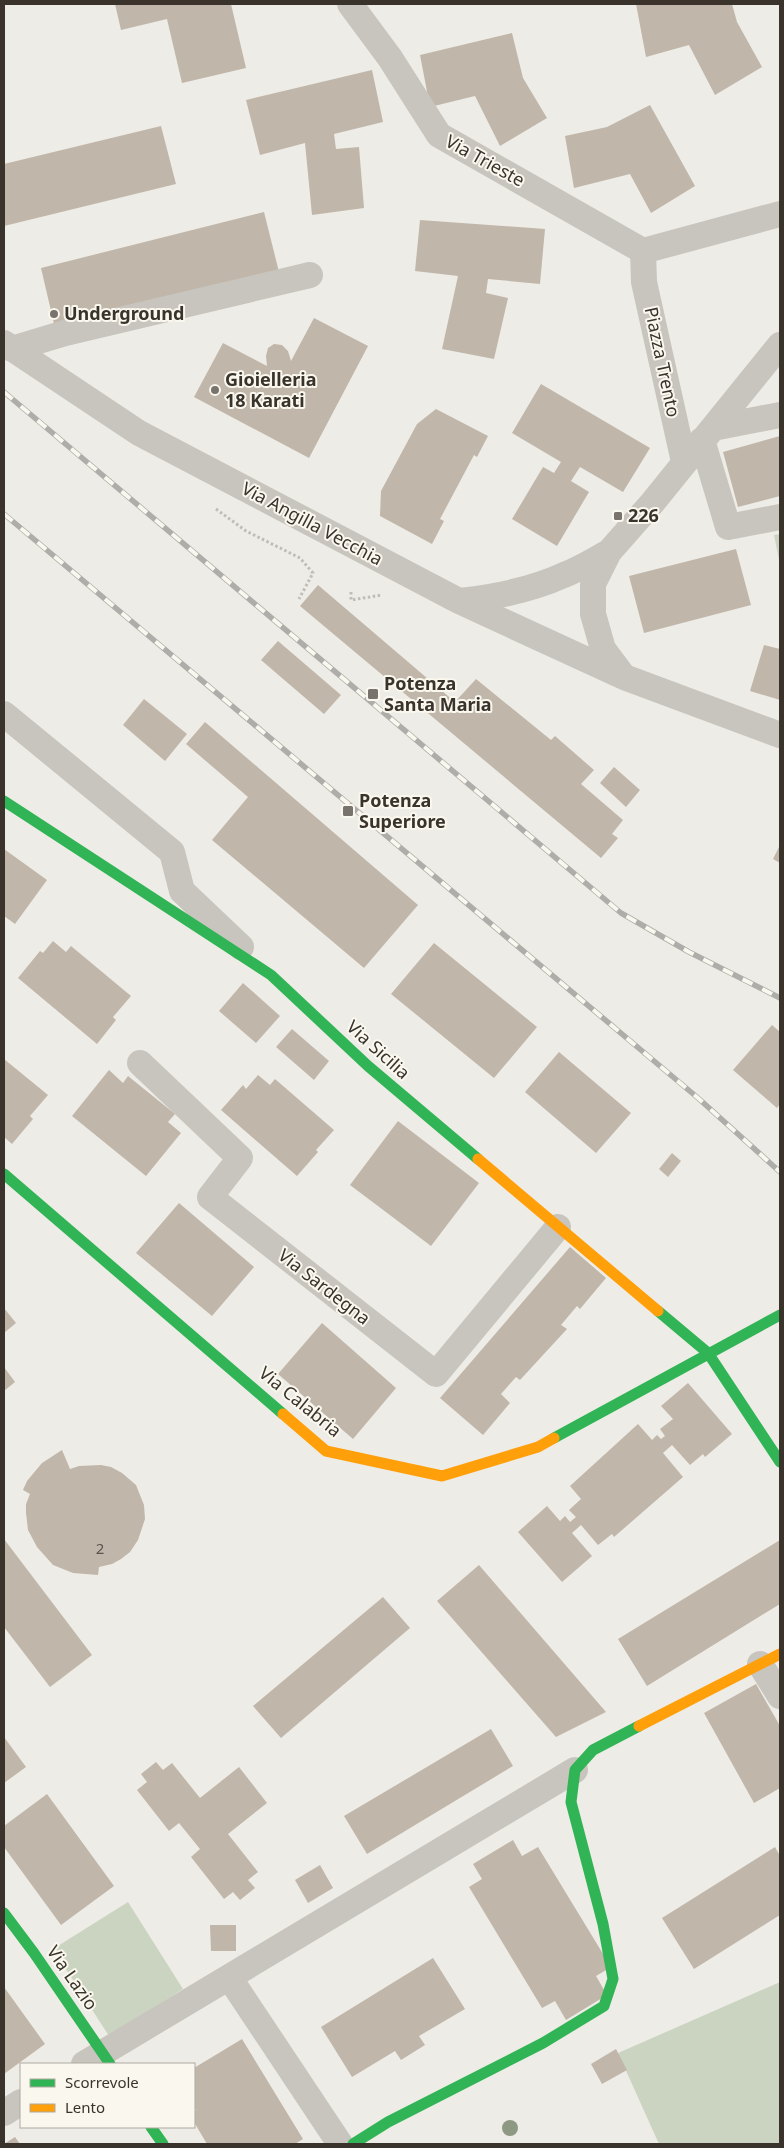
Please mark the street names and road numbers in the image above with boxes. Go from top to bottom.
street label: Via Trieste [442,129,529,192]
street label: Piazza Trento [640,304,686,419]
street label: Via Angilla Vecchia [238,476,387,570]
street label: Via Sicilia [342,1014,415,1084]
street label: Via Sardegna [274,1243,376,1330]
street label: Via Calabria [254,1361,347,1442]
street label: Via Lazio [42,1940,104,2015]

